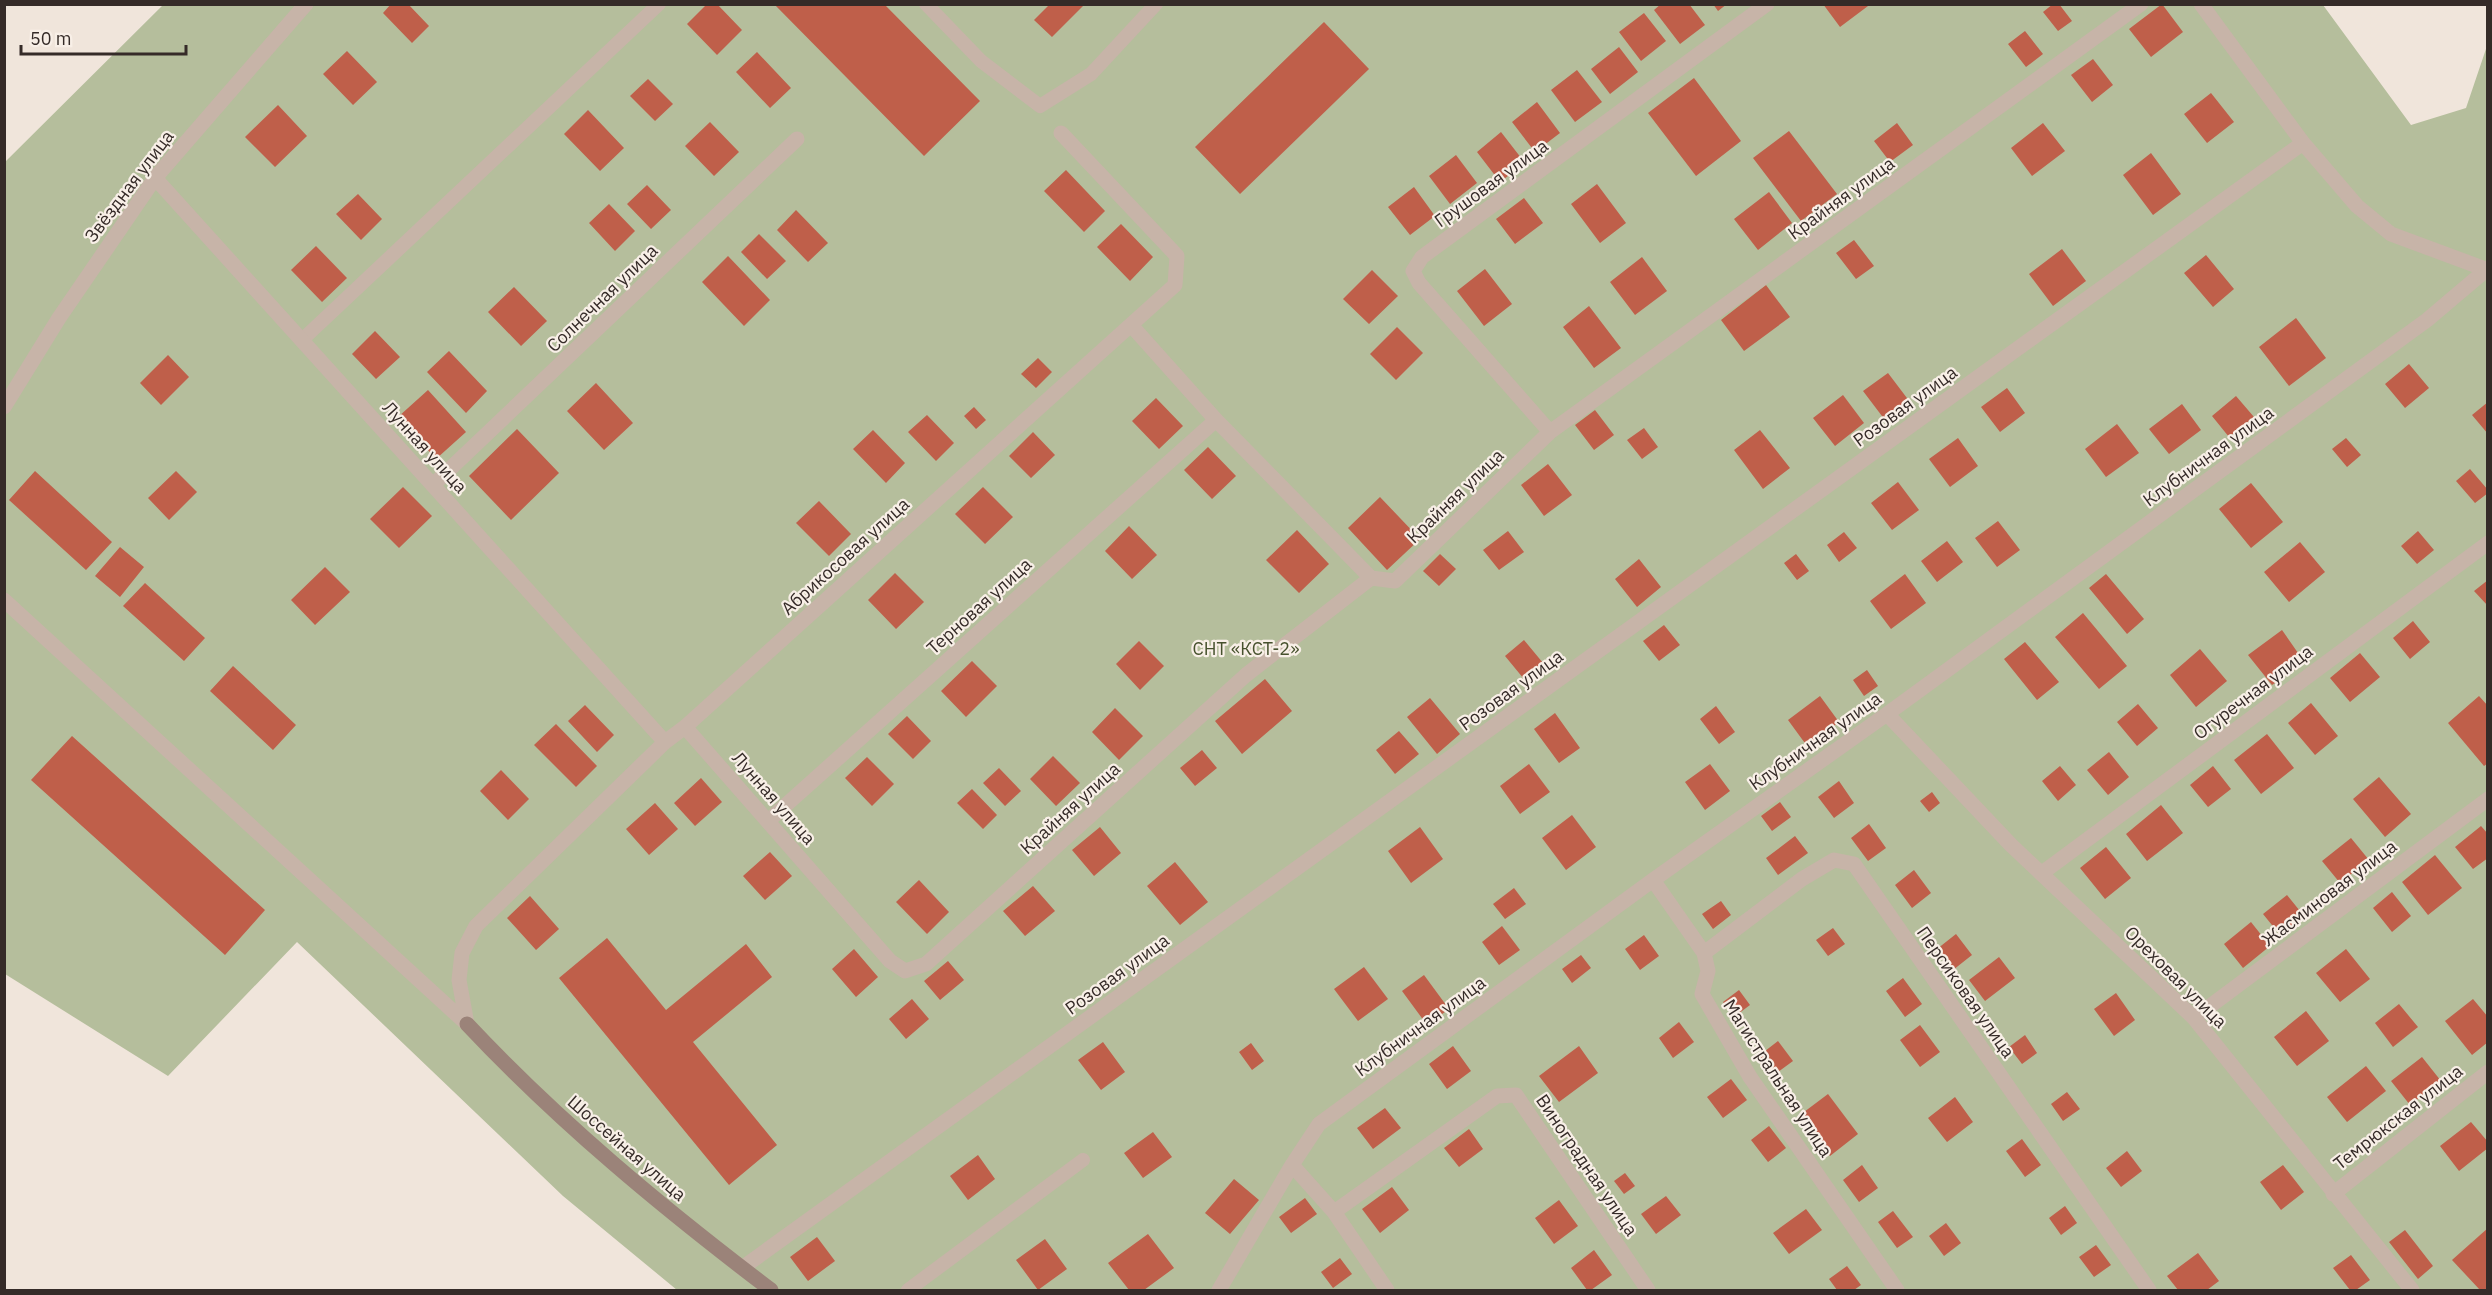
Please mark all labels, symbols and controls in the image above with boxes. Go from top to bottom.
scale bar [21,18,186,56]
text: 50 m [30,27,72,50]
street label: Звёздная улица [79,125,179,247]
street label: Грушовая улица [1430,134,1553,232]
street label: Крайняя улица [1783,151,1899,244]
street label: Солнечная улица [542,239,663,357]
street label: Розовая улица [1849,360,1962,451]
street label: Лунная улица [378,396,473,498]
street label: Клубничная улица [2138,401,2278,511]
street label: Крайняя улица [1402,444,1509,548]
street label: Абрикосовая улица [776,492,914,620]
street label: Терновая улица [922,553,1037,659]
park label: СНТ «КСТ-2» [1193,637,1299,660]
street label: Огуречная улица [2189,639,2318,744]
street label: Розовая улица [1455,644,1568,735]
street label: Клубничная улица [1744,687,1886,795]
street label: Лунная улица [727,747,821,850]
street label: Крайняя улица [1015,757,1125,859]
street label: Жасминовая улица [2257,834,2401,951]
street label: Ореховая улица [2120,921,2232,1033]
street label: Персиковая улица [1912,922,2020,1063]
street label: Розовая улица [1061,928,1174,1019]
street label: Клубничная улица [1350,971,1490,1081]
street label: Магистральная улица [1718,995,1838,1162]
street label: Темрюкская улица [2329,1059,2468,1175]
street label: Шоссейная улица [563,1090,691,1206]
street label: Виноградная улица [1531,1090,1643,1241]

